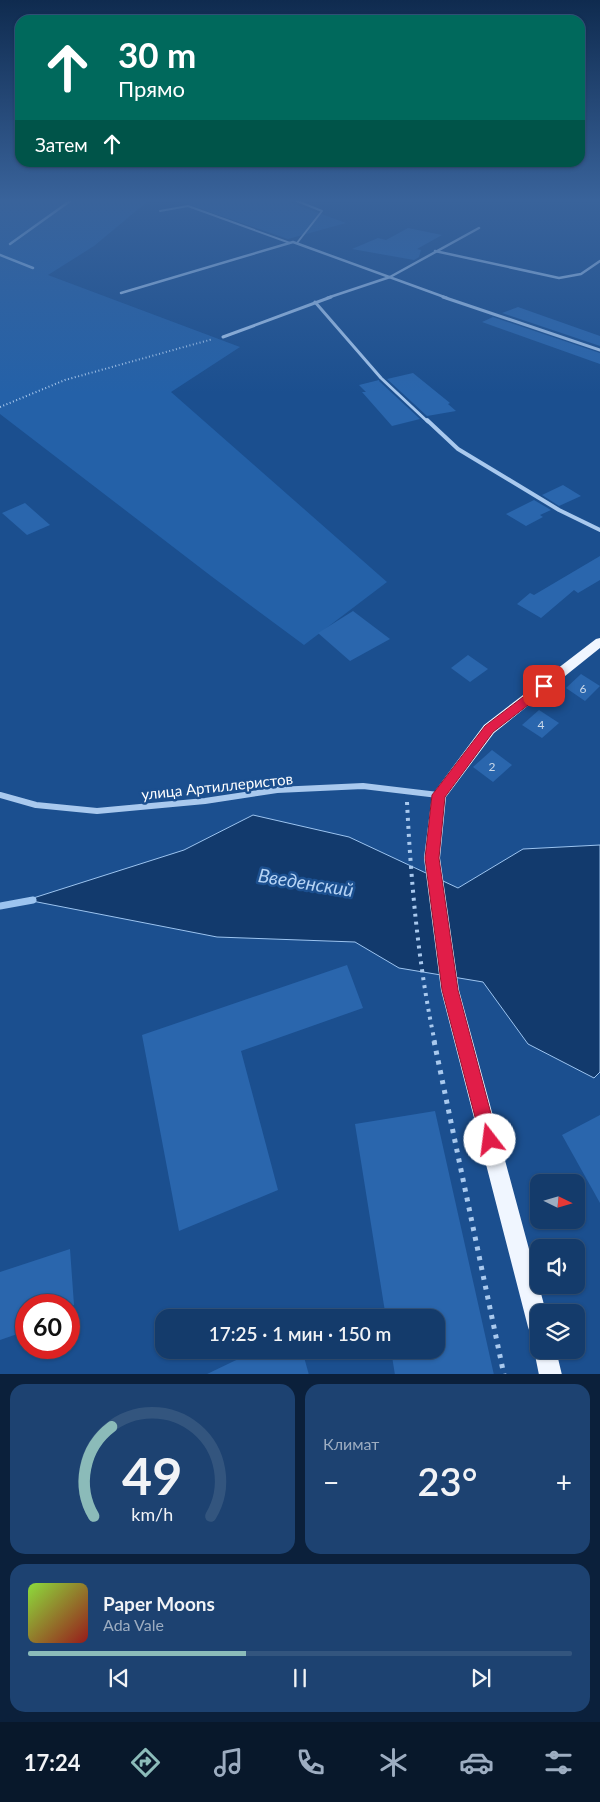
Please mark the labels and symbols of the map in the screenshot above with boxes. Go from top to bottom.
pin [523,665,565,707]
house number: 6 [580,681,587,696]
house number: 4 [538,717,545,732]
house number: 2 [489,759,496,774]
street label: улица Артиллеристов [140,769,294,803]
water label: Введенский [257,863,355,901]
position arrow [463,1113,515,1165]
north arrow [530,1174,585,1229]
speed limit sign: 60 [15,1294,80,1359]

